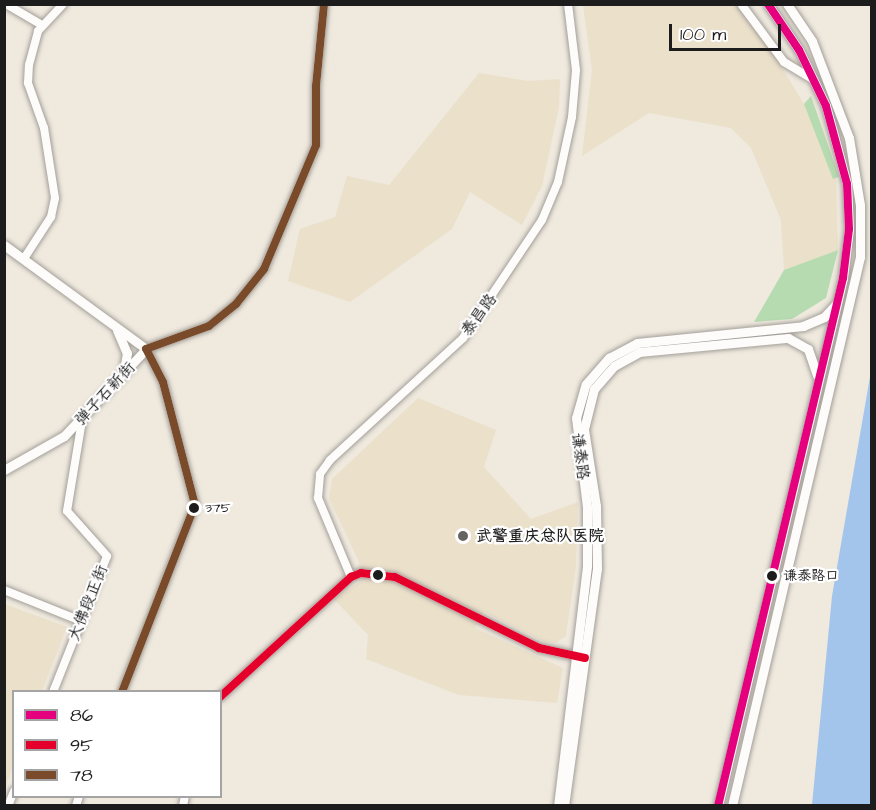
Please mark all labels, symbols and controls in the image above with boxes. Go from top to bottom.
scale bar [672,12,784,50]
text: 100 m [680,22,726,47]
street label: 泰昌路 [457,290,501,340]
street label: 弹子石新街 [71,358,139,430]
street label: 谦泰路 [567,431,593,481]
place label: 375 [205,500,231,516]
marker: 375 [188,502,200,514]
place label: 武警重庆总队医院 [476,526,604,546]
marker: 武警重庆总队医院 [454,527,472,545]
street label: 大佛段正街 [64,562,112,644]
place label: 谦泰路口 [783,568,839,584]
unlabelled marker [372,569,384,581]
marker: 谦泰路口 [766,570,778,582]
legend [12,690,222,798]
text: 86 [70,703,93,728]
text: 95 [70,733,93,758]
text: 78 [70,763,93,788]

